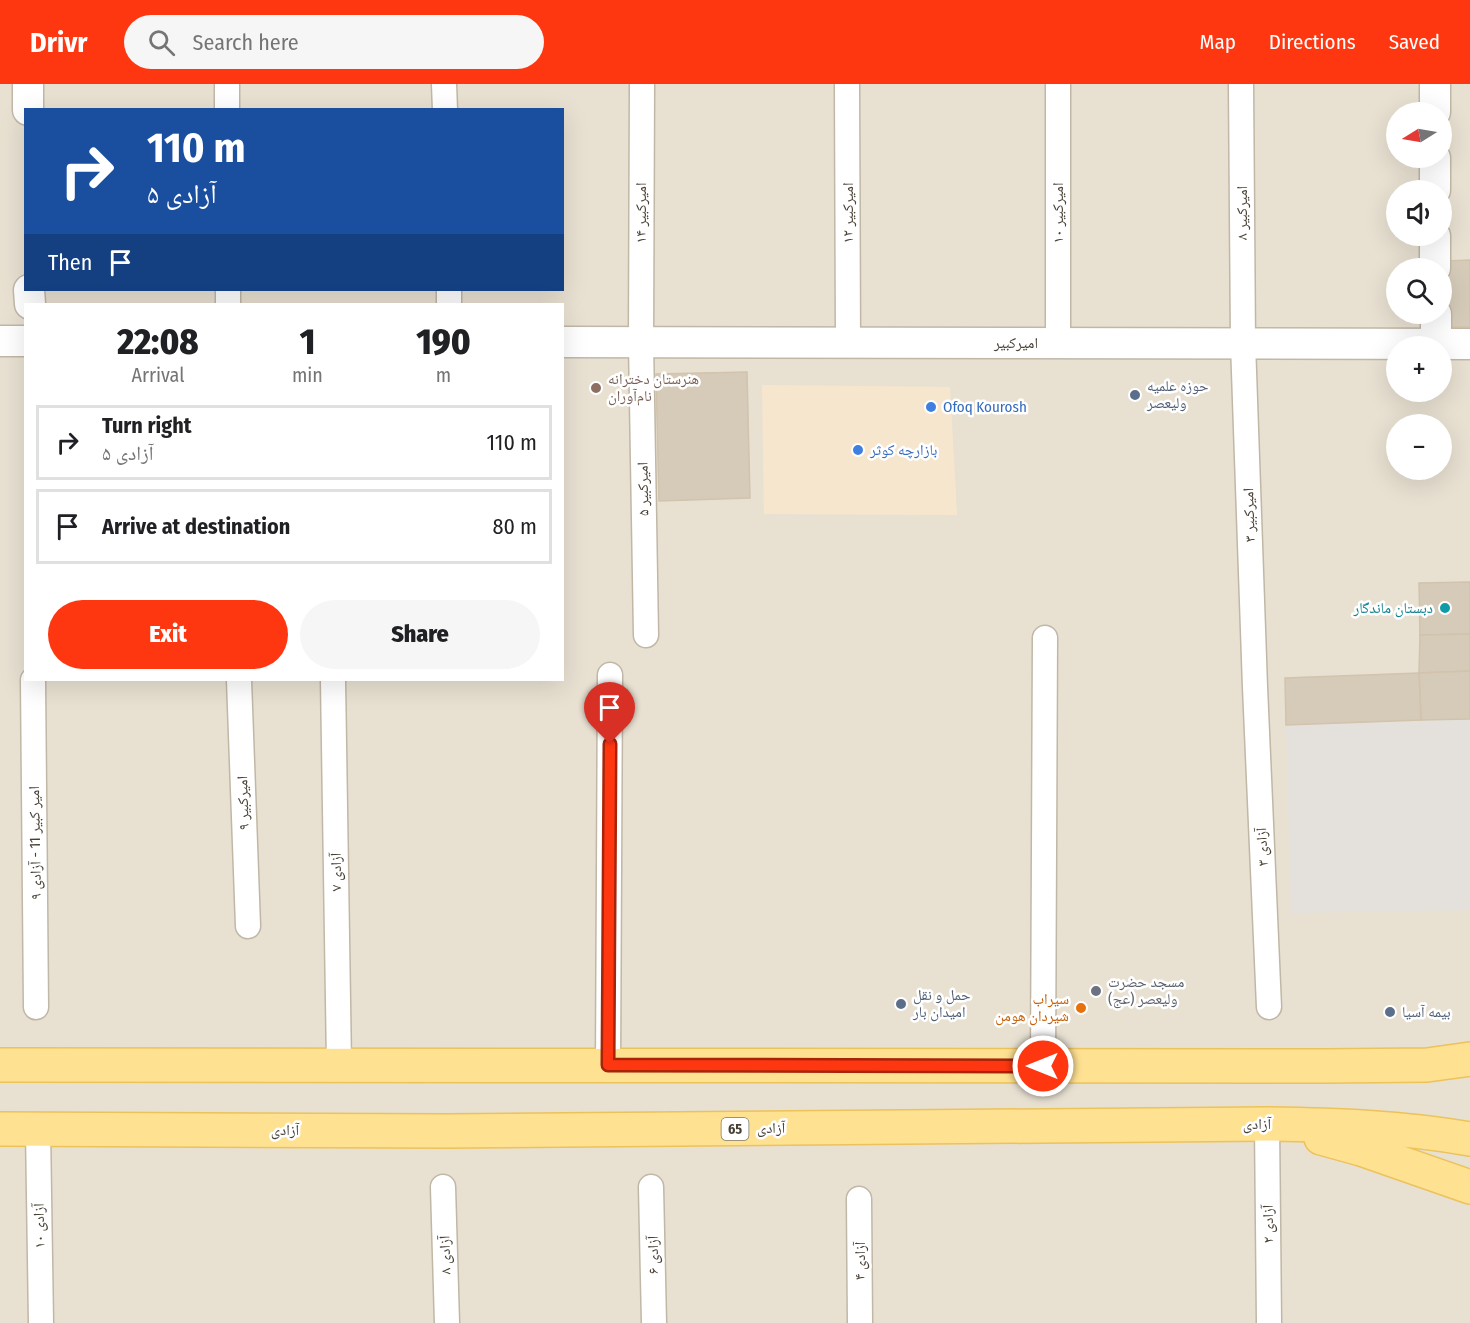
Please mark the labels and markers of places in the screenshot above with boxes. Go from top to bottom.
place label: هنرستان دخترانه نام‌آوران [608,370,699,406]
place label: حوزه علمیه ولیعصر [1146,377,1209,412]
marker: هنرستان دخترانه نام‌آوران [589,381,603,395]
marker: حوزه علمیه ولیعصر [1128,388,1142,402]
place label: Ofoq Kourosh [943,398,1027,416]
marker: Ofoq Kourosh [924,400,938,414]
place label: بازارچه کوثر [869,441,937,459]
marker: بازارچه کوثر [851,443,865,457]
place label: دبستان ماندگار [1353,599,1433,618]
marker: دبستان ماندگار [1438,601,1452,615]
pin [584,682,635,744]
place label: مسجد حضرت ولیعصر (عج) [1108,973,1184,1009]
marker: مسجد حضرت ولیعصر (عج) [1089,984,1103,998]
place label: حمل و نقل امیدان بار [912,986,971,1022]
place label: سیراب شیردان هومن [995,990,1069,1026]
marker: حمل و نقل امیدان بار [894,997,908,1011]
marker: سیراب شیردان هومن [1074,1001,1088,1015]
place label: بیمه آسیا [1402,1003,1451,1021]
marker: بیمه آسیا [1383,1005,1397,1019]

